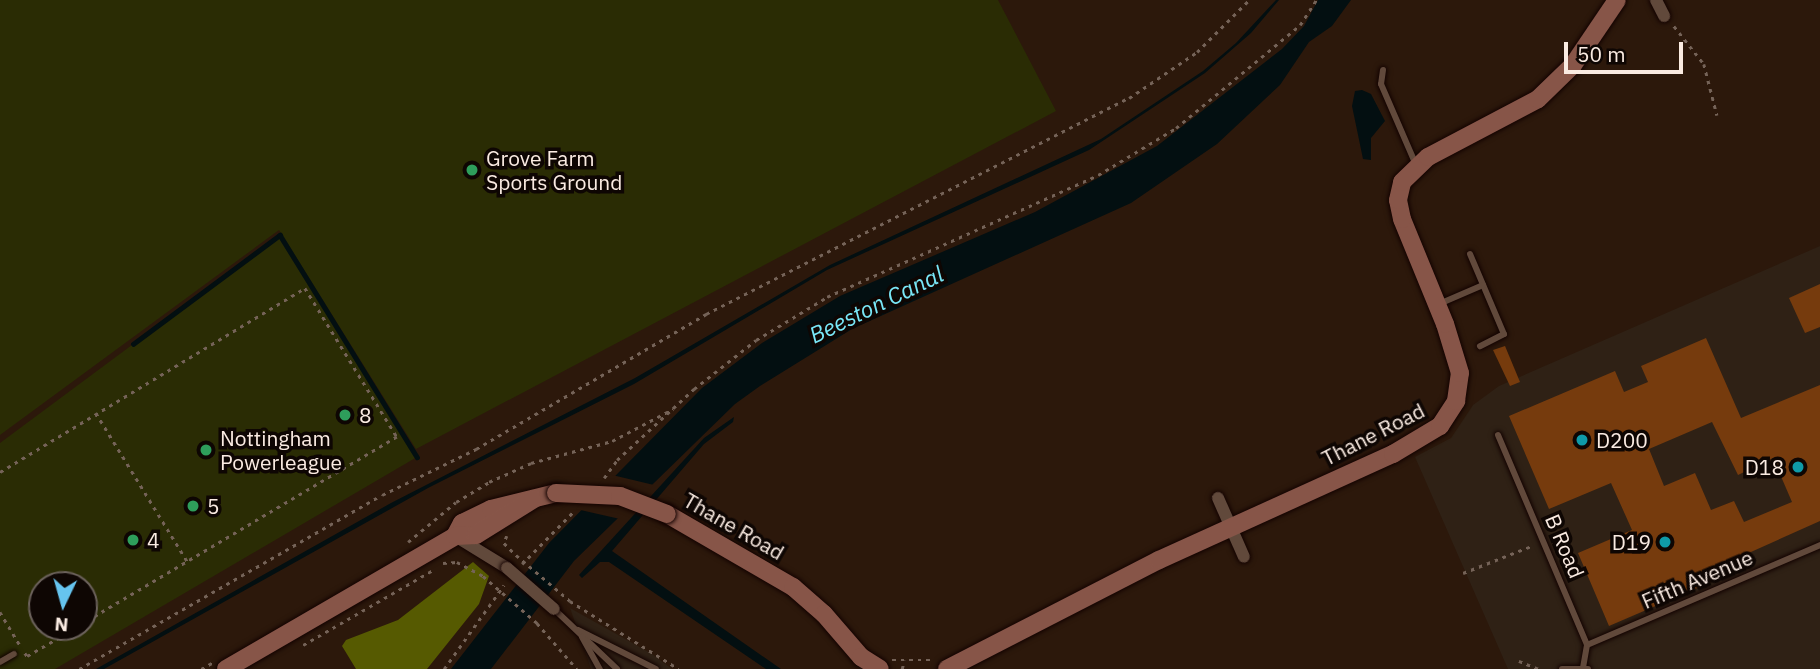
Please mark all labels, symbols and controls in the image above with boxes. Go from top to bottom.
scale bar [1568,28,1687,72]
text: 50 m [1577,40,1626,68]
place label: Grove Farm Sports Ground [486,145,622,195]
marker: Grove Farm Sports Ground [464,162,480,178]
water label: Beeston Canal [804,260,948,348]
street label: Thane Road [1317,397,1429,471]
place label: 8 [359,402,372,428]
marker: 8 [337,407,353,423]
place label: Nottingham Powerleague [220,425,342,475]
place label: D200 [1596,427,1648,453]
marker: D200 [1574,432,1590,448]
marker: Nottingham Powerleague [198,442,214,458]
place label: D18 [1745,454,1784,480]
marker: D18 [1790,459,1806,475]
street label: Thane Road [679,487,789,565]
place label: 5 [207,493,220,519]
marker: 5 [185,498,201,514]
street label: B Road [1540,510,1590,582]
place label: 4 [147,527,160,553]
place label: D19 [1612,529,1651,555]
marker: 4 [125,532,141,548]
marker: D19 [1657,534,1673,550]
street label: Fifth Avenue [1638,544,1756,614]
north arrow [28,571,98,641]
text: N [53,612,69,637]

